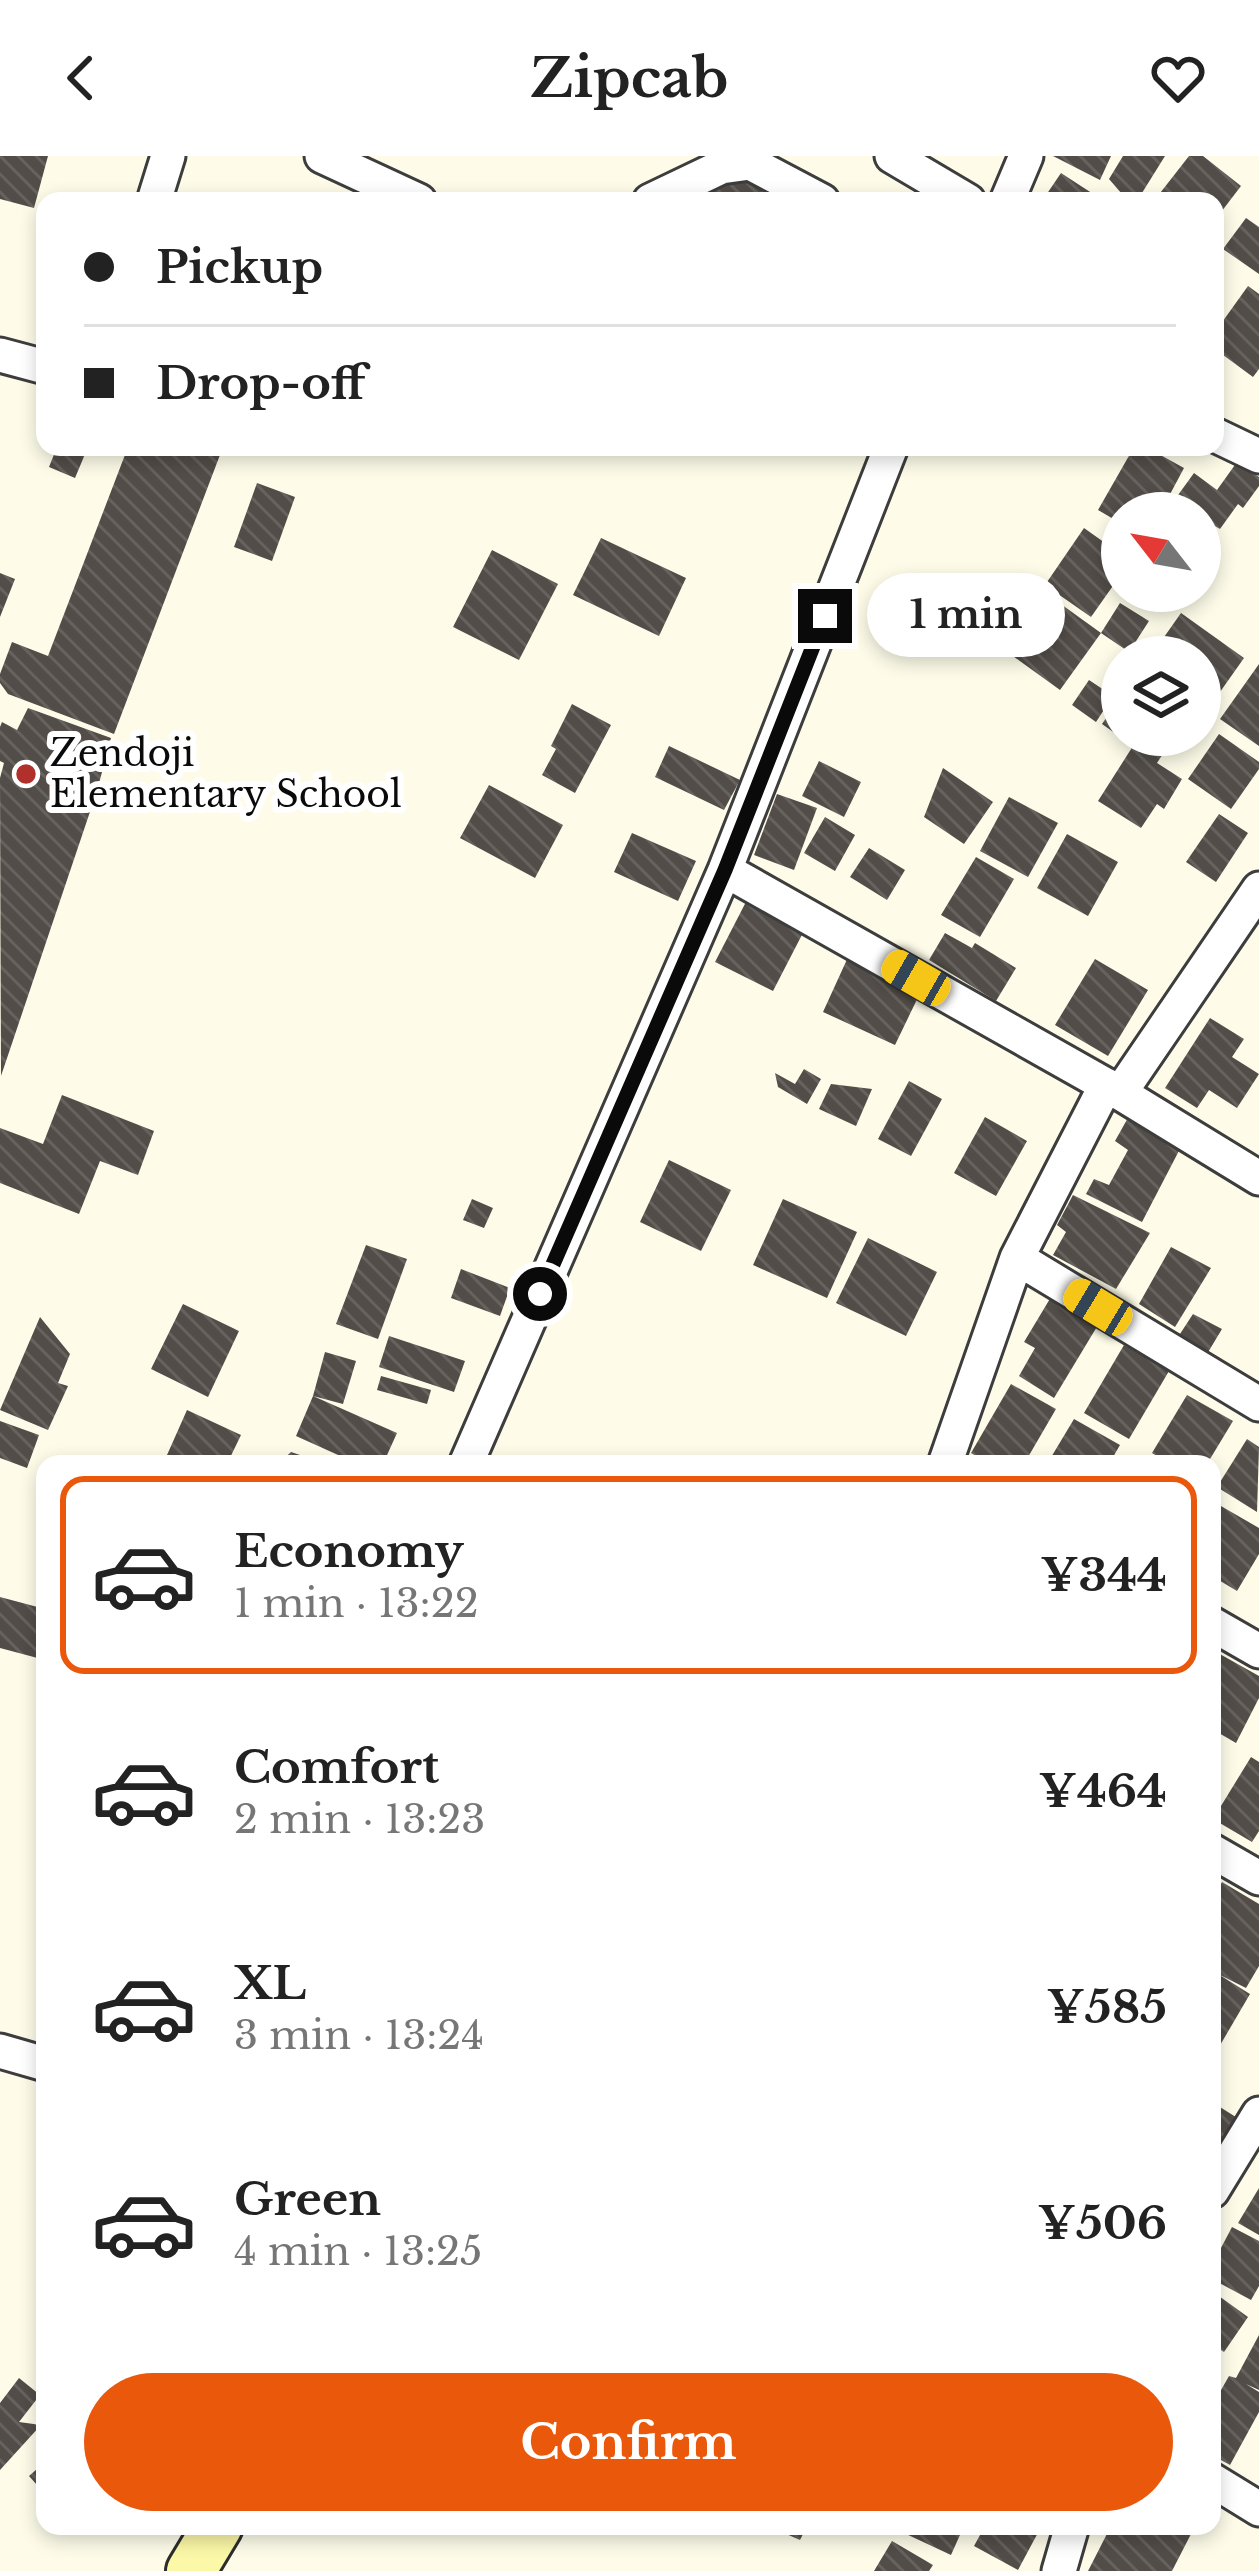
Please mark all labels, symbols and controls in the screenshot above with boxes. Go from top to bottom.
icon: back [48,45,114,111]
text: Zipcab [530,45,729,112]
icon: heart [1145,45,1211,111]
text: Pickup [156,239,323,295]
text: Drop-off [156,355,366,411]
north arrow [1101,492,1221,612]
map controls [1101,492,1221,756]
callout: 1 min [867,574,1065,658]
route end [798,589,852,643]
text: 1 min [910,590,1022,639]
button: layers [1101,636,1221,756]
place label: Zendoji Elementary School [50,731,402,817]
marker: Zendoji Elementary School [13,761,39,787]
car [876,944,956,1012]
route start [513,1267,567,1321]
car [1058,1273,1138,1341]
icon: car [90,1521,198,1629]
text: Economy [234,1523,464,1579]
text: ¥344 [1040,1547,1167,1603]
text: 1 min · 13:22 [234,1579,479,1628]
icon: car [90,1737,198,1845]
text: Comfort [234,1739,439,1795]
text: ¥464 [1039,1763,1167,1819]
text: 2 min · 13:23 [234,1795,485,1844]
icon: car [90,1953,198,2061]
text: XL [234,1955,306,2011]
text: ¥585 [1047,1979,1167,2035]
text: 3 min · 13:24 [234,2011,484,2060]
icon: car [90,2169,198,2277]
text: Green [234,2171,381,2227]
text: ¥506 [1038,2195,1167,2251]
text: 4 min · 13:25 [234,2227,482,2276]
button: Confirm [84,2373,1173,2511]

